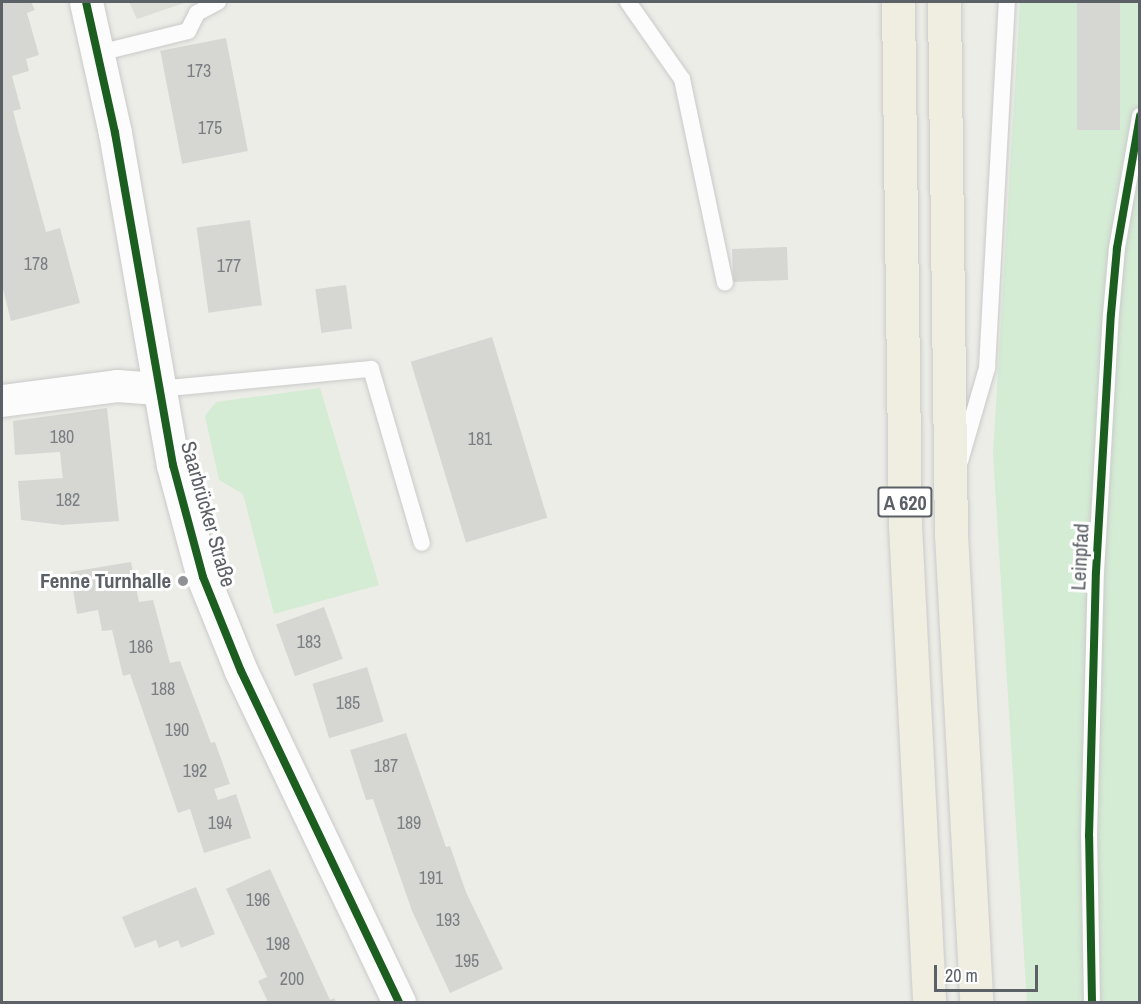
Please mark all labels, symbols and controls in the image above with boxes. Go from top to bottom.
house number: 173 [187,60,211,82]
house number: 175 [198,117,222,139]
house number: 178 [24,253,48,275]
house number: 177 [217,255,241,277]
house number: 180 [50,426,74,448]
house number: 181 [468,428,492,450]
street label: Saarbrücker Straße [175,438,241,590]
road number: A 620 [876,485,934,519]
house number: 182 [56,489,80,511]
street label: Leinpfad [1066,523,1094,591]
place label: Fenne Turnhalle [40,568,171,594]
marker: Fenne Turnhalle [176,574,190,588]
house number: 183 [297,631,321,653]
house number: 186 [129,636,153,658]
house number: 188 [151,678,175,700]
house number: 185 [336,692,360,714]
house number: 190 [165,719,189,741]
house number: 187 [374,755,398,777]
house number: 192 [183,760,207,782]
house number: 194 [208,812,232,834]
house number: 189 [397,812,421,834]
house number: 191 [419,867,443,889]
house number: 196 [246,889,270,911]
house number: 193 [436,909,460,931]
house number: 198 [266,933,290,955]
house number: 195 [455,950,479,972]
scale bar [937,953,1040,991]
text: 20 m [945,963,978,988]
house number: 200 [280,968,304,990]

